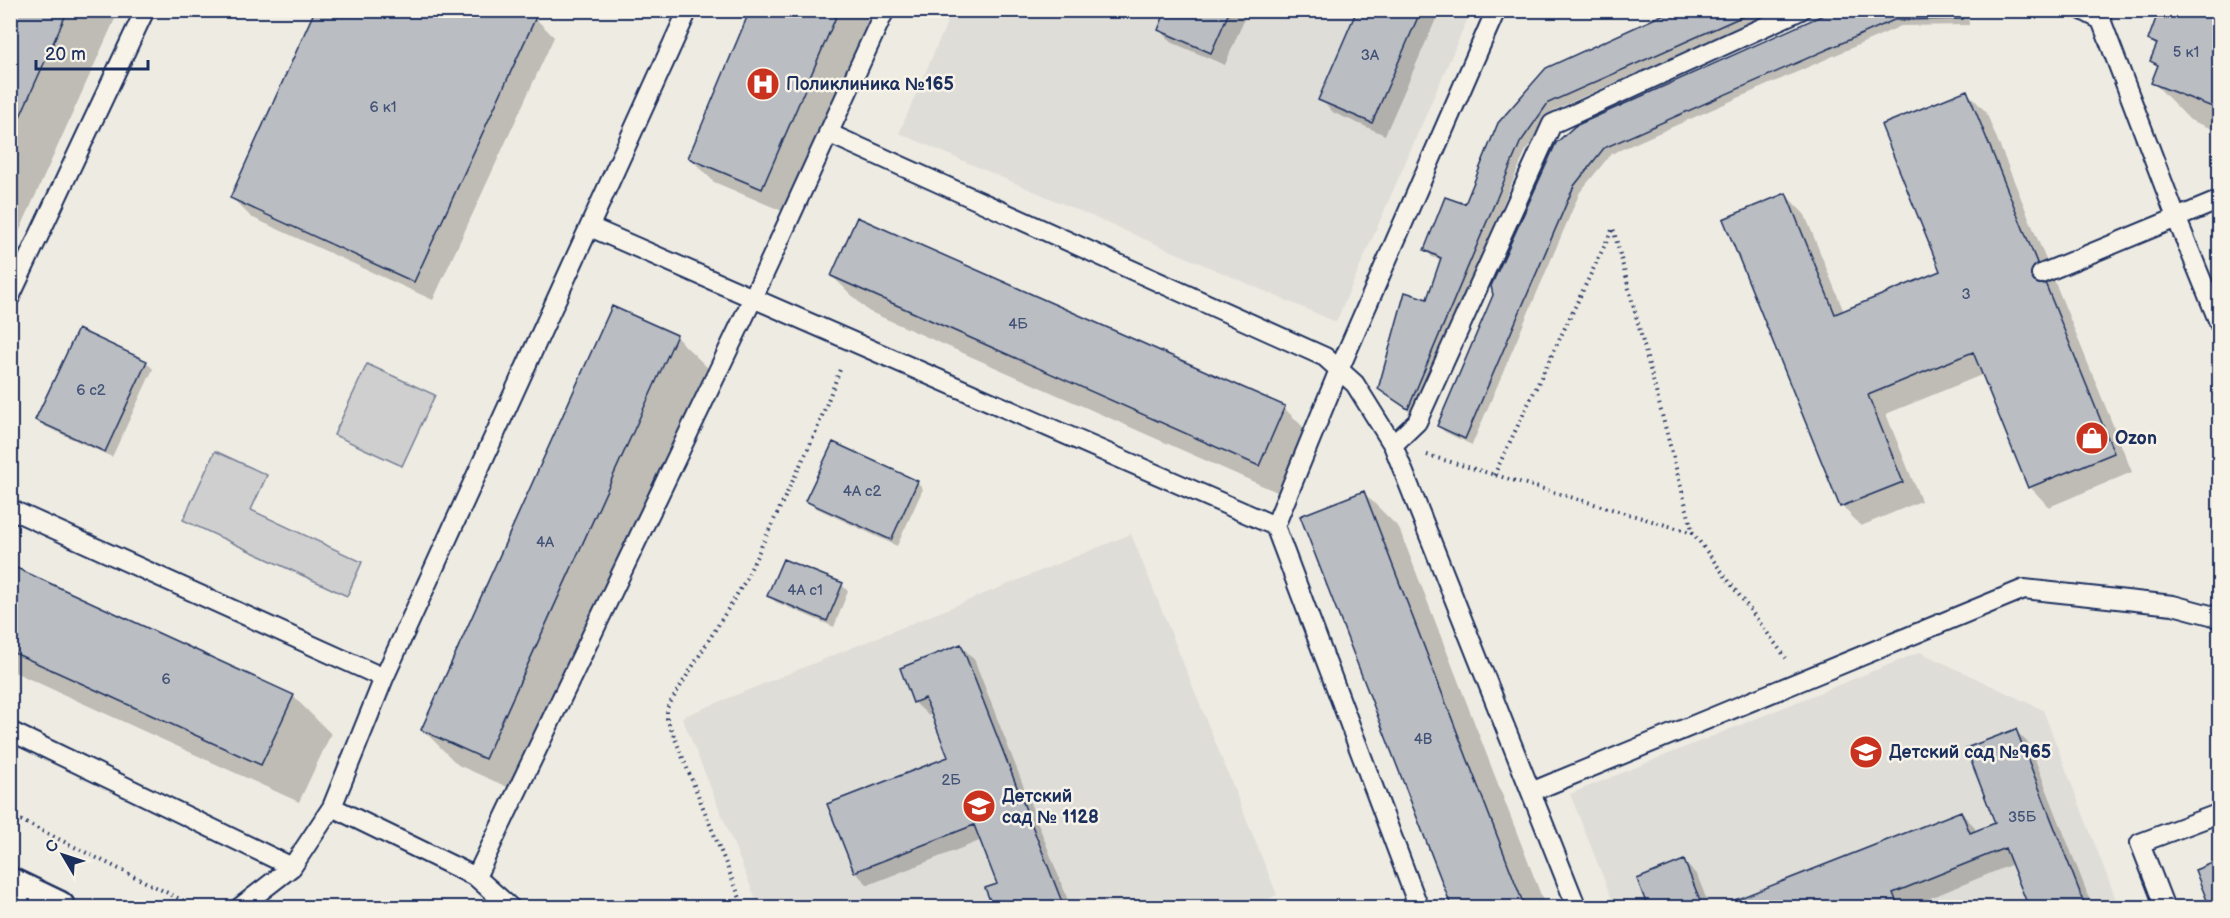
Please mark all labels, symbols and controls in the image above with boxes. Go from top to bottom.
scale bar [36,33,148,71]
house number: 5 к1 [2173,43,2199,62]
text: 20 m [45,44,86,65]
house number: 3А [1361,46,1380,65]
hospital icon: Поликлиника №165 [745,66,781,102]
place label: Поликлиника №165 [786,74,954,95]
house number: 6 к1 [369,98,397,117]
house number: 3 [1961,285,1971,304]
house number: 4Б [1008,315,1028,334]
house number: 6 с2 [76,381,106,400]
shop icon: Ozon [2074,420,2110,456]
place label: Ozon [2115,428,2157,449]
house number: 4А с2 [843,482,881,501]
house number: 4А [536,533,555,552]
house number: 4А с1 [787,581,823,600]
house number: 6 [161,670,171,689]
house number: 4В [1414,730,1433,749]
school or university icon: Детский сад №965 [1848,734,1884,770]
place label: Детский сад №965 [1889,742,2051,763]
house number: 2Б [941,771,961,790]
place label: Детский сад № 1128 [1002,786,1099,828]
school or university icon: Детский сад № 1128 [961,788,997,824]
house number: 35Б [2008,808,2037,827]
north arrow [33,825,93,885]
text: С [42,836,63,857]

